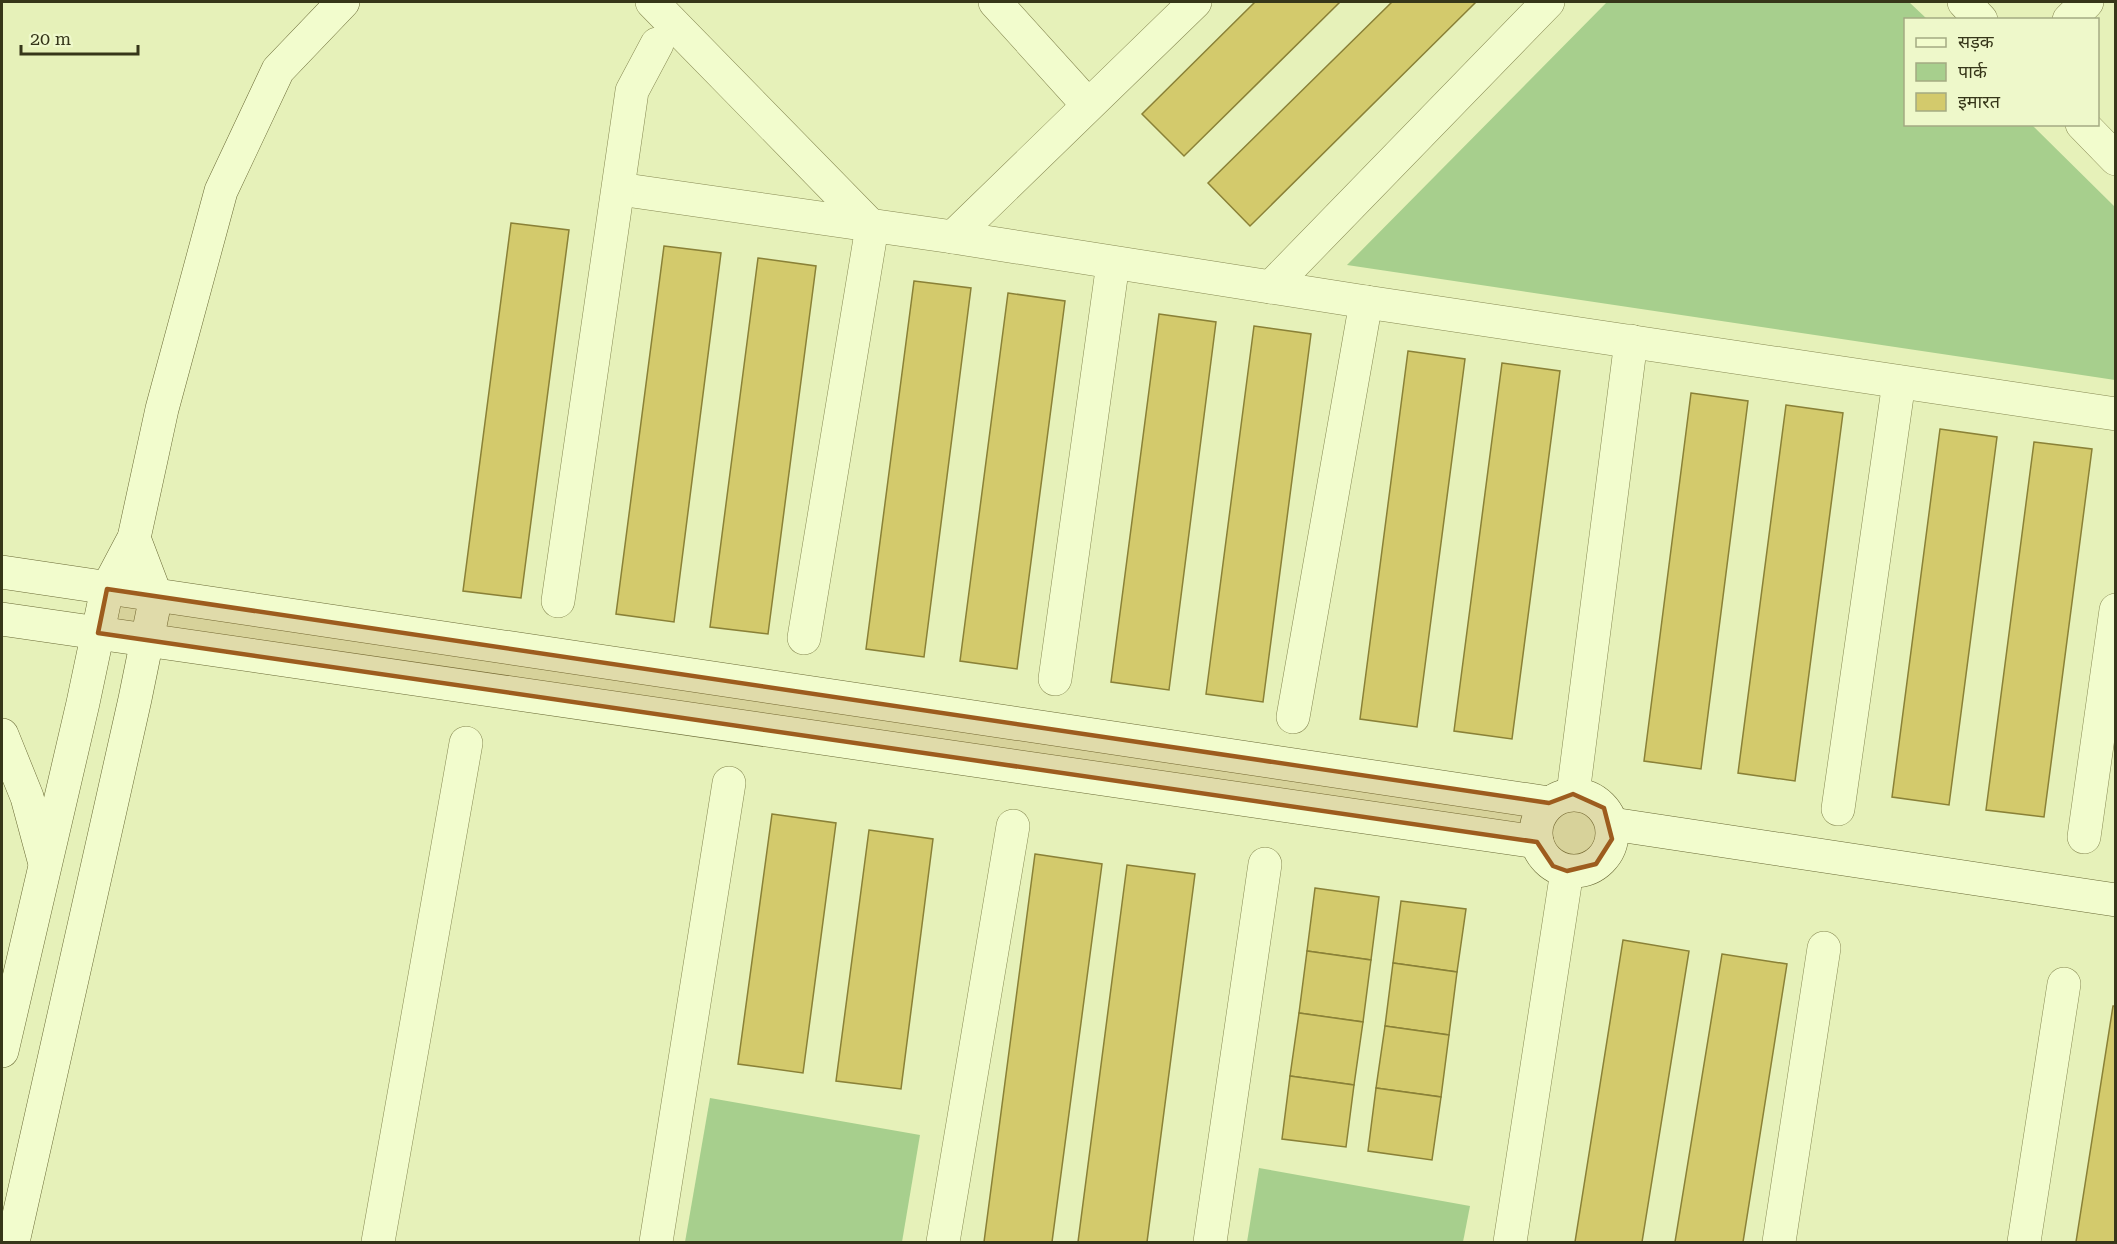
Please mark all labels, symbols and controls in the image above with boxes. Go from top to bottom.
scale bar [21,18,138,56]
legend [1904,18,2099,126]
text: 20 m [30,28,71,49]
text: सड़क [1958,31,1995,52]
text: पार्क [1958,61,1988,82]
text: इमारत [1958,91,2001,112]

